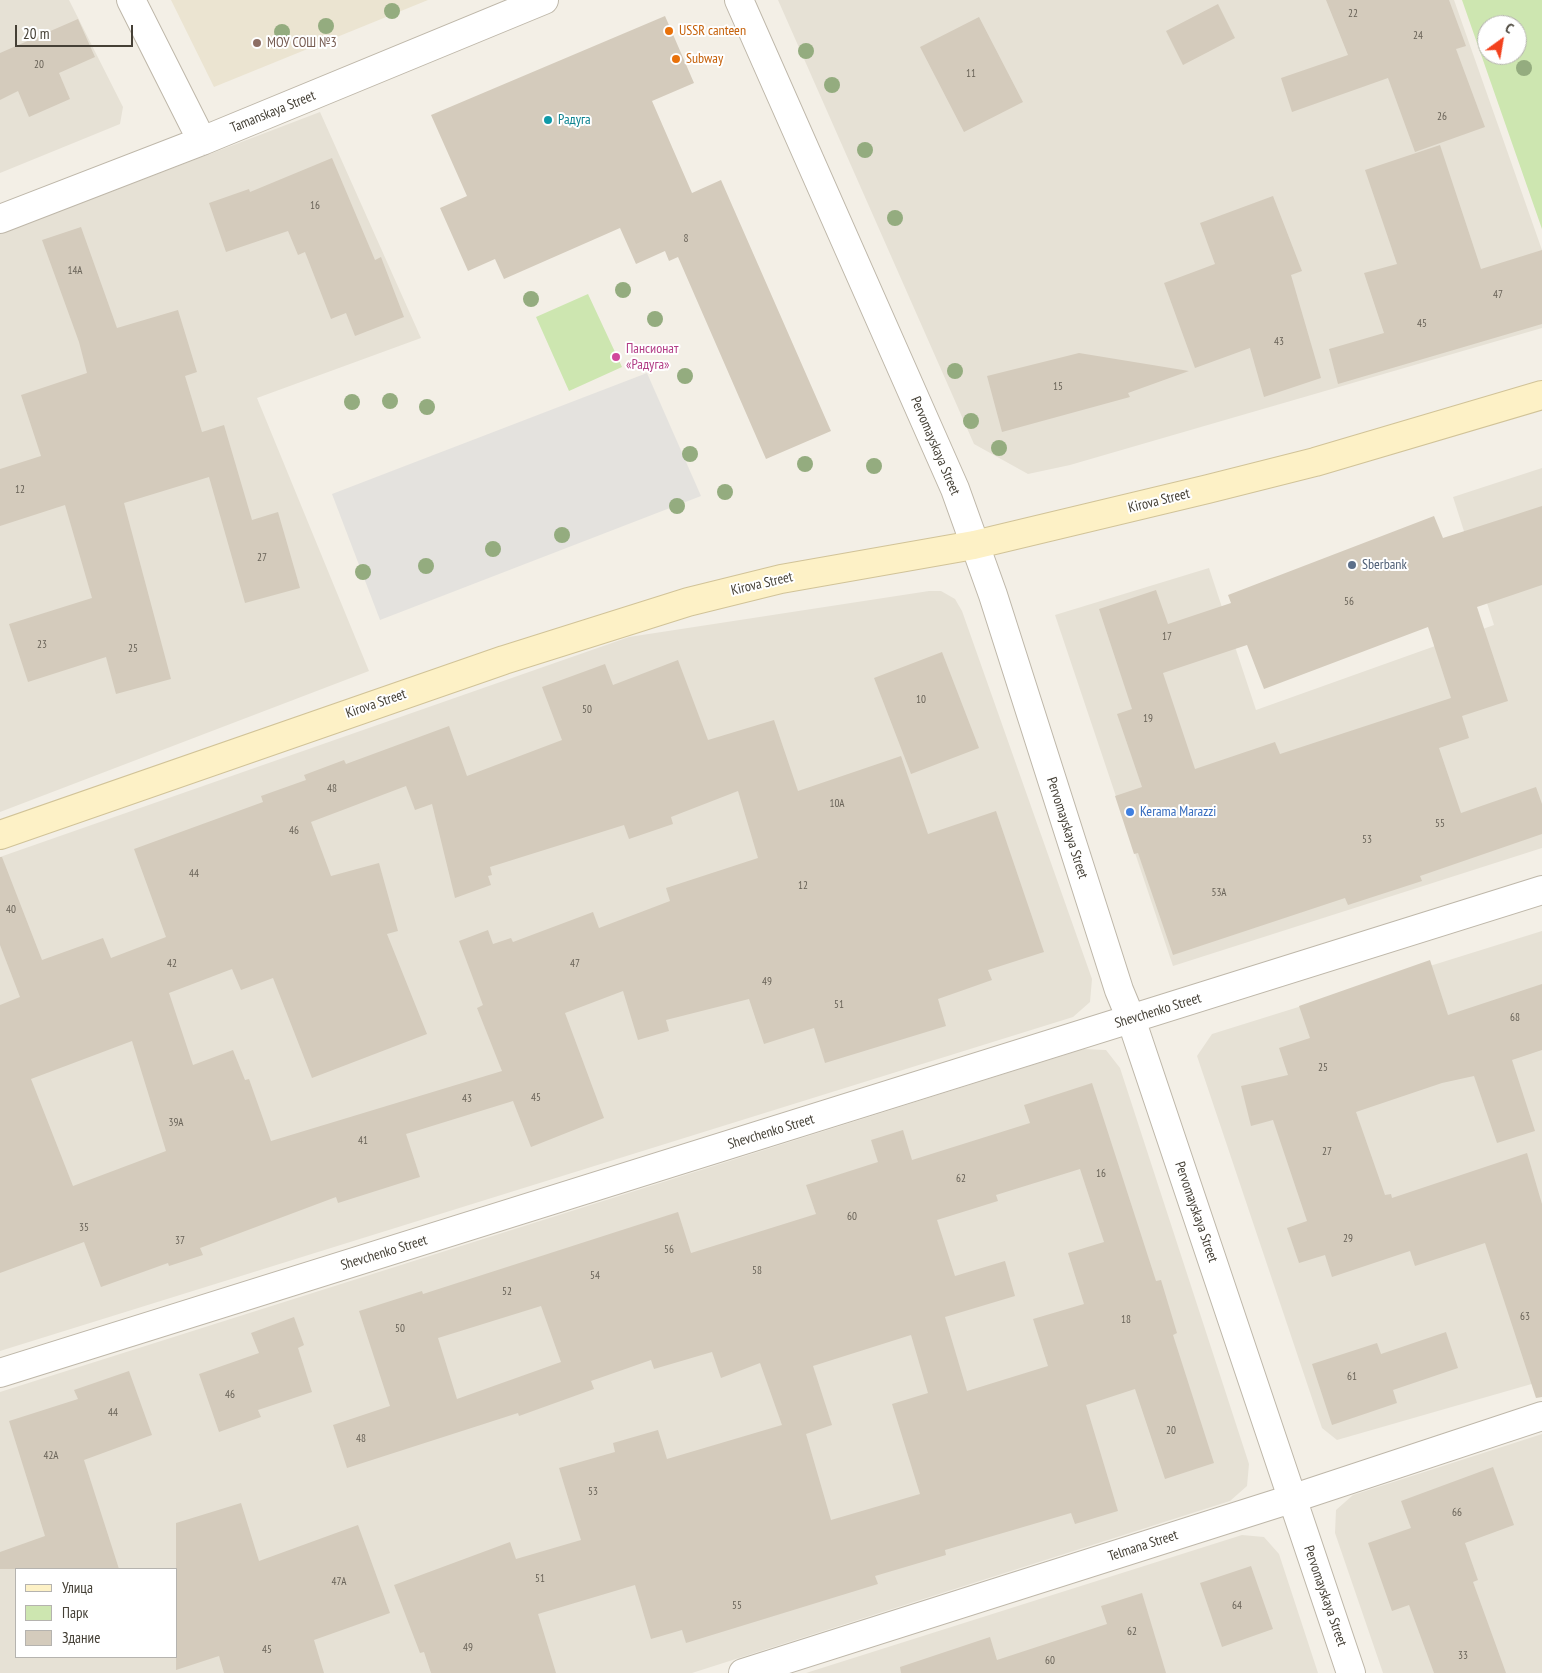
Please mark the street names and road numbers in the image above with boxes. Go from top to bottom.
street label: Tamanskaya Street [228,87,318,137]
street label: Pervomayskaya Street [907,394,963,498]
street label: Kirova Street [1127,485,1191,517]
street label: Kirova Street [730,569,794,599]
street label: Kirova Street [344,686,408,722]
street label: Pervomayskaya Street [1043,775,1091,881]
street label: Shevchenko Street [1113,990,1203,1032]
street label: Shevchenko Street [726,1111,816,1153]
street label: Pervomayskaya Street [1171,1159,1221,1265]
street label: Shevchenko Street [339,1232,429,1274]
street label: Telmana Street [1106,1527,1180,1565]
street label: Pervomayskaya Street [1300,1543,1350,1649]

